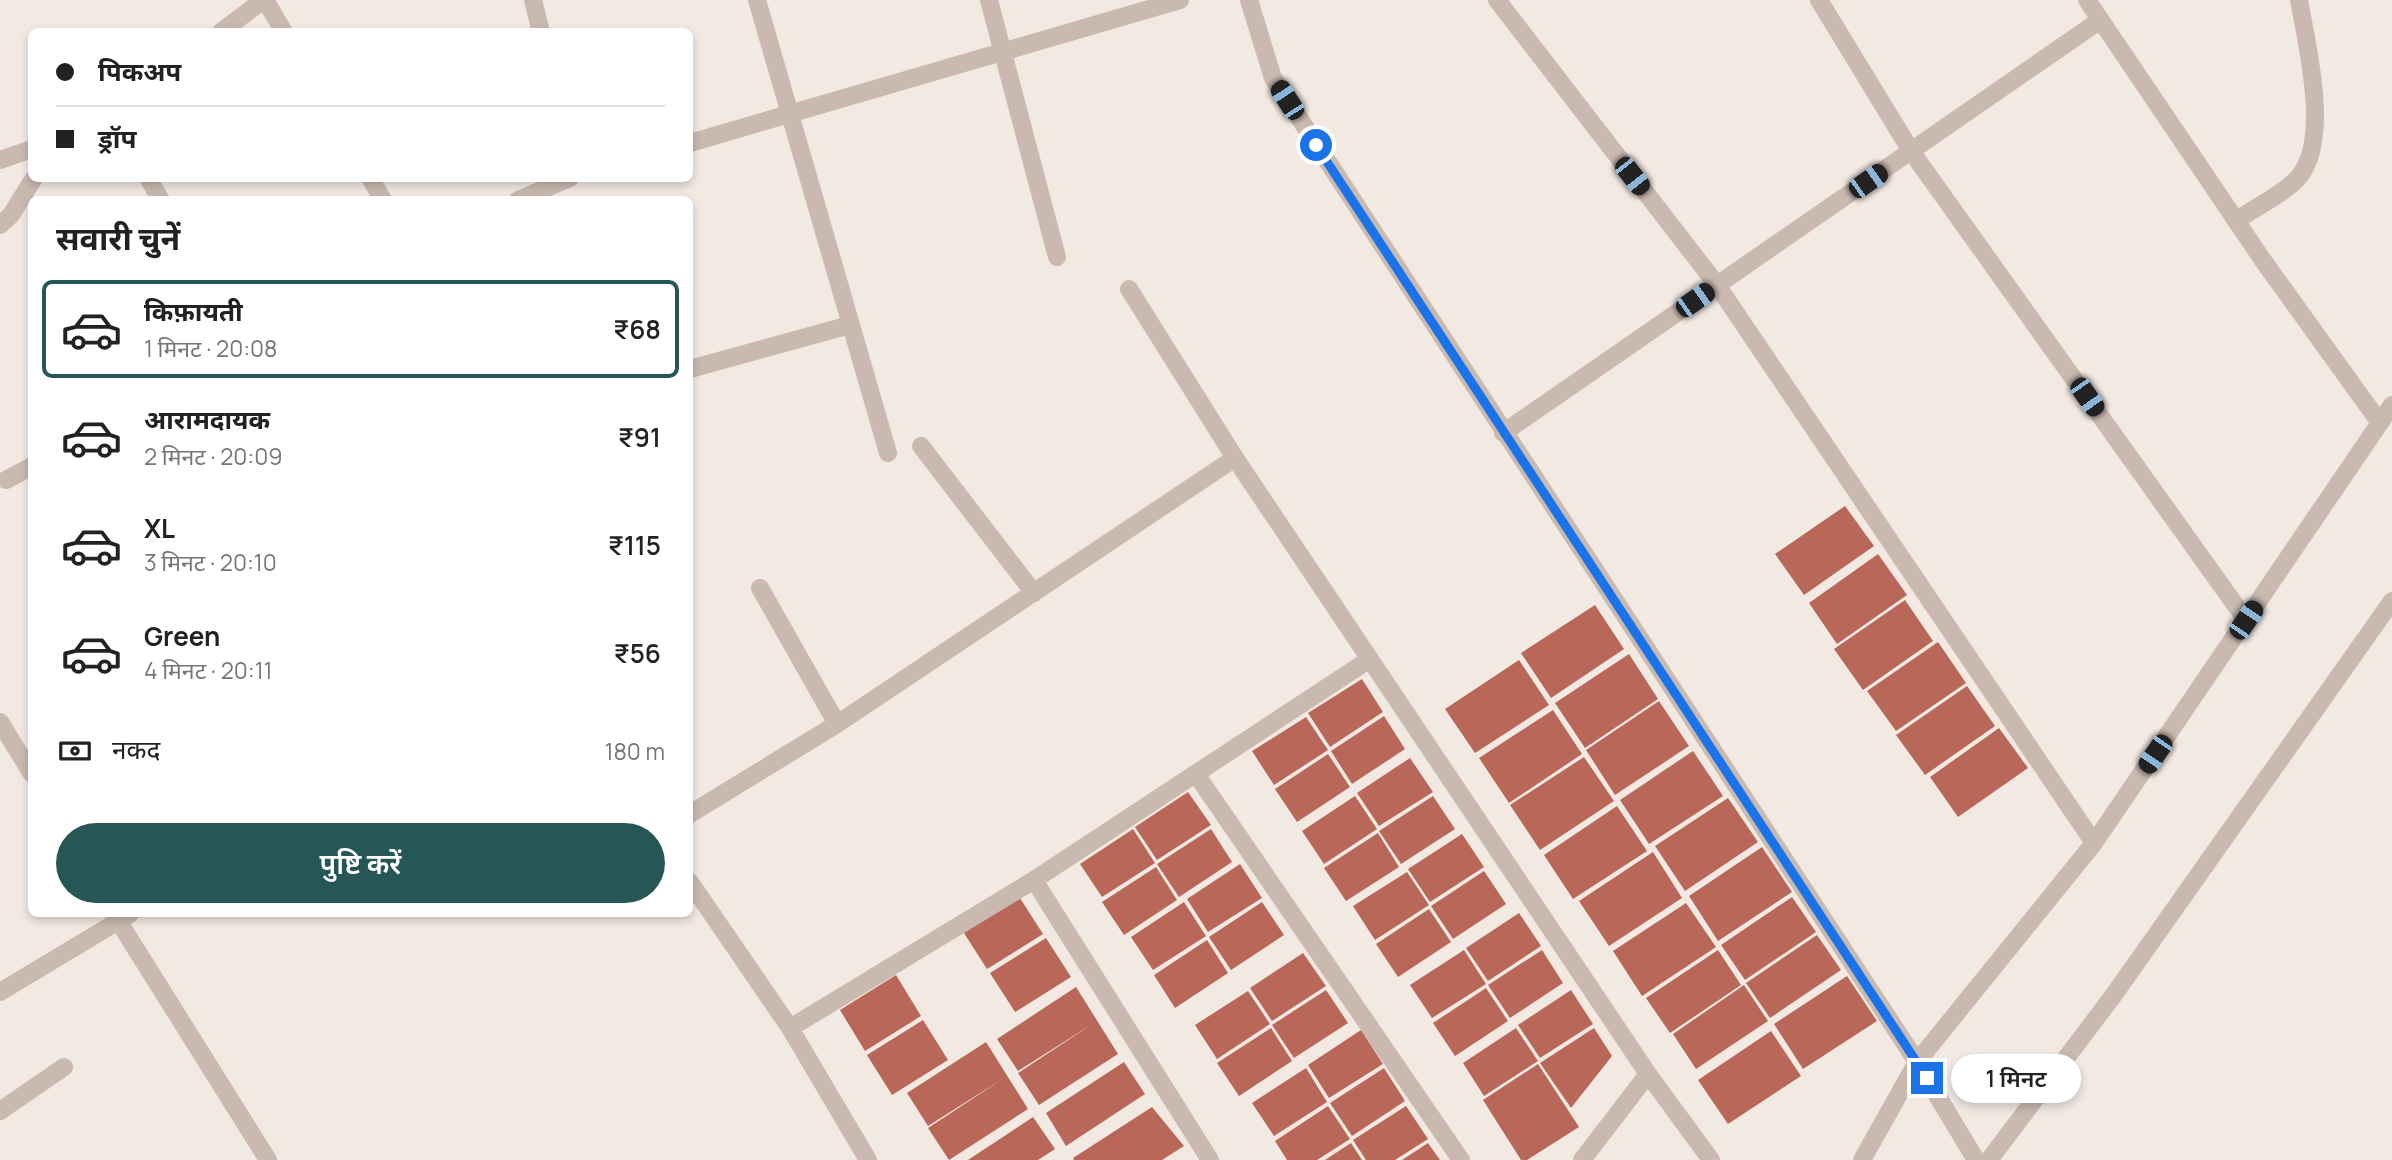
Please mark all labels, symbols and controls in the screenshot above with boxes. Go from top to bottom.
text: पिकअप [98,53,181,89]
car [1267,77,1308,123]
text: ड्रॉप [98,120,136,156]
route start [1300,129,1332,161]
car [1611,153,1654,199]
car [1845,160,1892,202]
text: सवारी चुनें [56,216,180,260]
car [1672,279,1719,321]
text: किफ़ायती [144,293,243,329]
icon: car [60,298,123,361]
text: ₹68 [613,311,661,347]
text: 1 मिनट · 20:08 [144,332,277,364]
car [2067,374,2108,420]
text: आरामदायक [144,401,270,437]
icon: car [60,406,123,469]
text: ₹91 [618,419,661,455]
text: 2 मिनट · 20:09 [144,440,283,472]
text: XL [144,510,175,546]
icon: car [60,514,123,577]
text: ₹115 [608,527,661,563]
text: 3 मिनट · 20:10 [144,546,277,578]
car [2226,597,2267,643]
text: Green [144,618,220,654]
icon: car [60,622,123,685]
text: ₹56 [614,635,661,671]
text: 4 मिनट · 20:11 [144,654,273,686]
text: नकद [112,731,160,767]
car [2135,731,2176,777]
icon: cash [56,732,94,770]
text: 180 m [605,735,665,767]
button: पुष्टि करें [56,823,665,903]
callout: 1 मिनट [1952,1054,2081,1102]
route end [1911,1062,1943,1094]
text: 1 मिनट [1986,1062,2047,1094]

